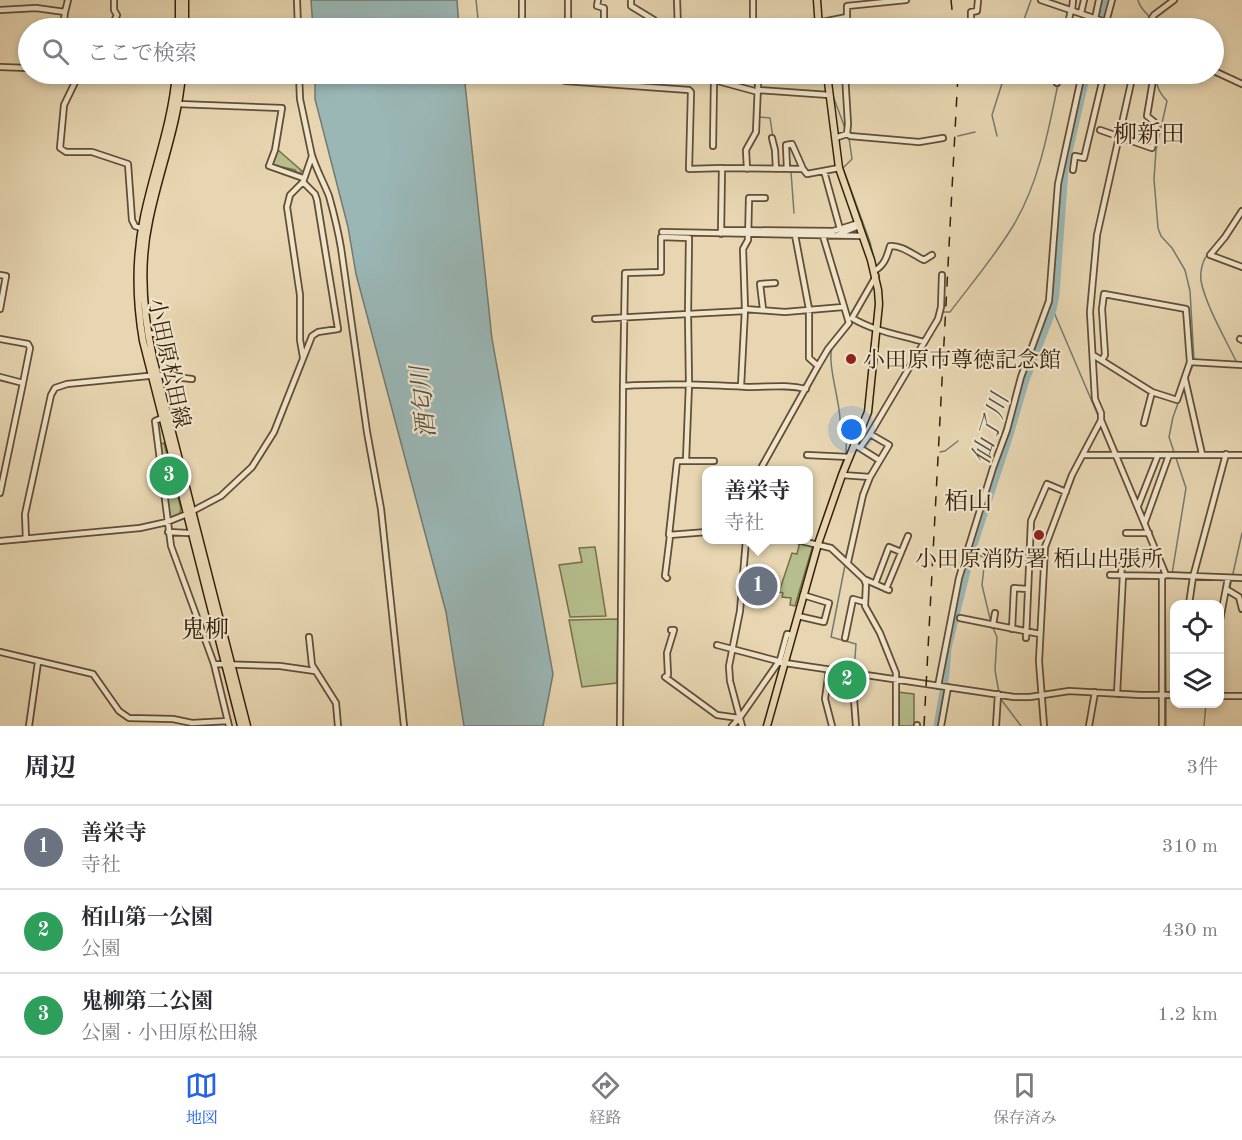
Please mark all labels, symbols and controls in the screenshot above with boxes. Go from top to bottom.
search box [18,18,1224,84]
icon: search [39,35,72,68]
text: ここで検索 [87,43,197,65]
district label: 柳新田 [1113,121,1185,148]
street label: 小田原松田線 [144,296,194,430]
place label: 小田原市尊徳記念館 [863,348,1061,372]
marker: 小田原市尊徳記念館 [844,352,858,366]
water label: 酒匂川 [406,362,441,439]
water label: 仙了川 [967,388,1015,468]
your location [837,415,866,444]
pin: 3 [150,454,188,498]
popup [702,466,813,544]
text: 善栄寺 [724,481,791,503]
district label: 栢山 [944,489,992,515]
text: 寺社 [724,514,764,534]
marker: 小田原消防署 栢山出張所 [1032,528,1046,542]
place label: 小田原消防署 栢山出張所 [915,547,1163,571]
pin: 1 [738,564,777,608]
map controls [1170,600,1224,708]
button: locate [1170,600,1224,654]
district label: 鬼柳 [181,616,229,643]
button: layers [1170,654,1224,708]
pin: 2 [828,658,866,702]
text: 周辺 [24,756,76,782]
text: 3件 [1186,758,1218,778]
text: 善栄寺 [81,823,147,845]
text: 1 [38,837,49,857]
text: 310 m [1162,837,1218,857]
text: 寺社 [81,856,121,876]
text: 栢山第一公園 [81,907,213,929]
text: 2 [38,921,49,941]
text: 430 m [1162,921,1218,941]
text: 公園 [81,940,121,960]
text: 鬼柳第二公園 [81,991,213,1013]
text: 3 [38,1005,49,1025]
text: 1.2 km [1157,1005,1218,1025]
text: 公園 · 小田原松田線 [81,1024,258,1044]
tab: 地図 [185,1069,218,1129]
tab: 経路 [589,1069,622,1129]
tab: 保存済み [993,1069,1057,1129]

